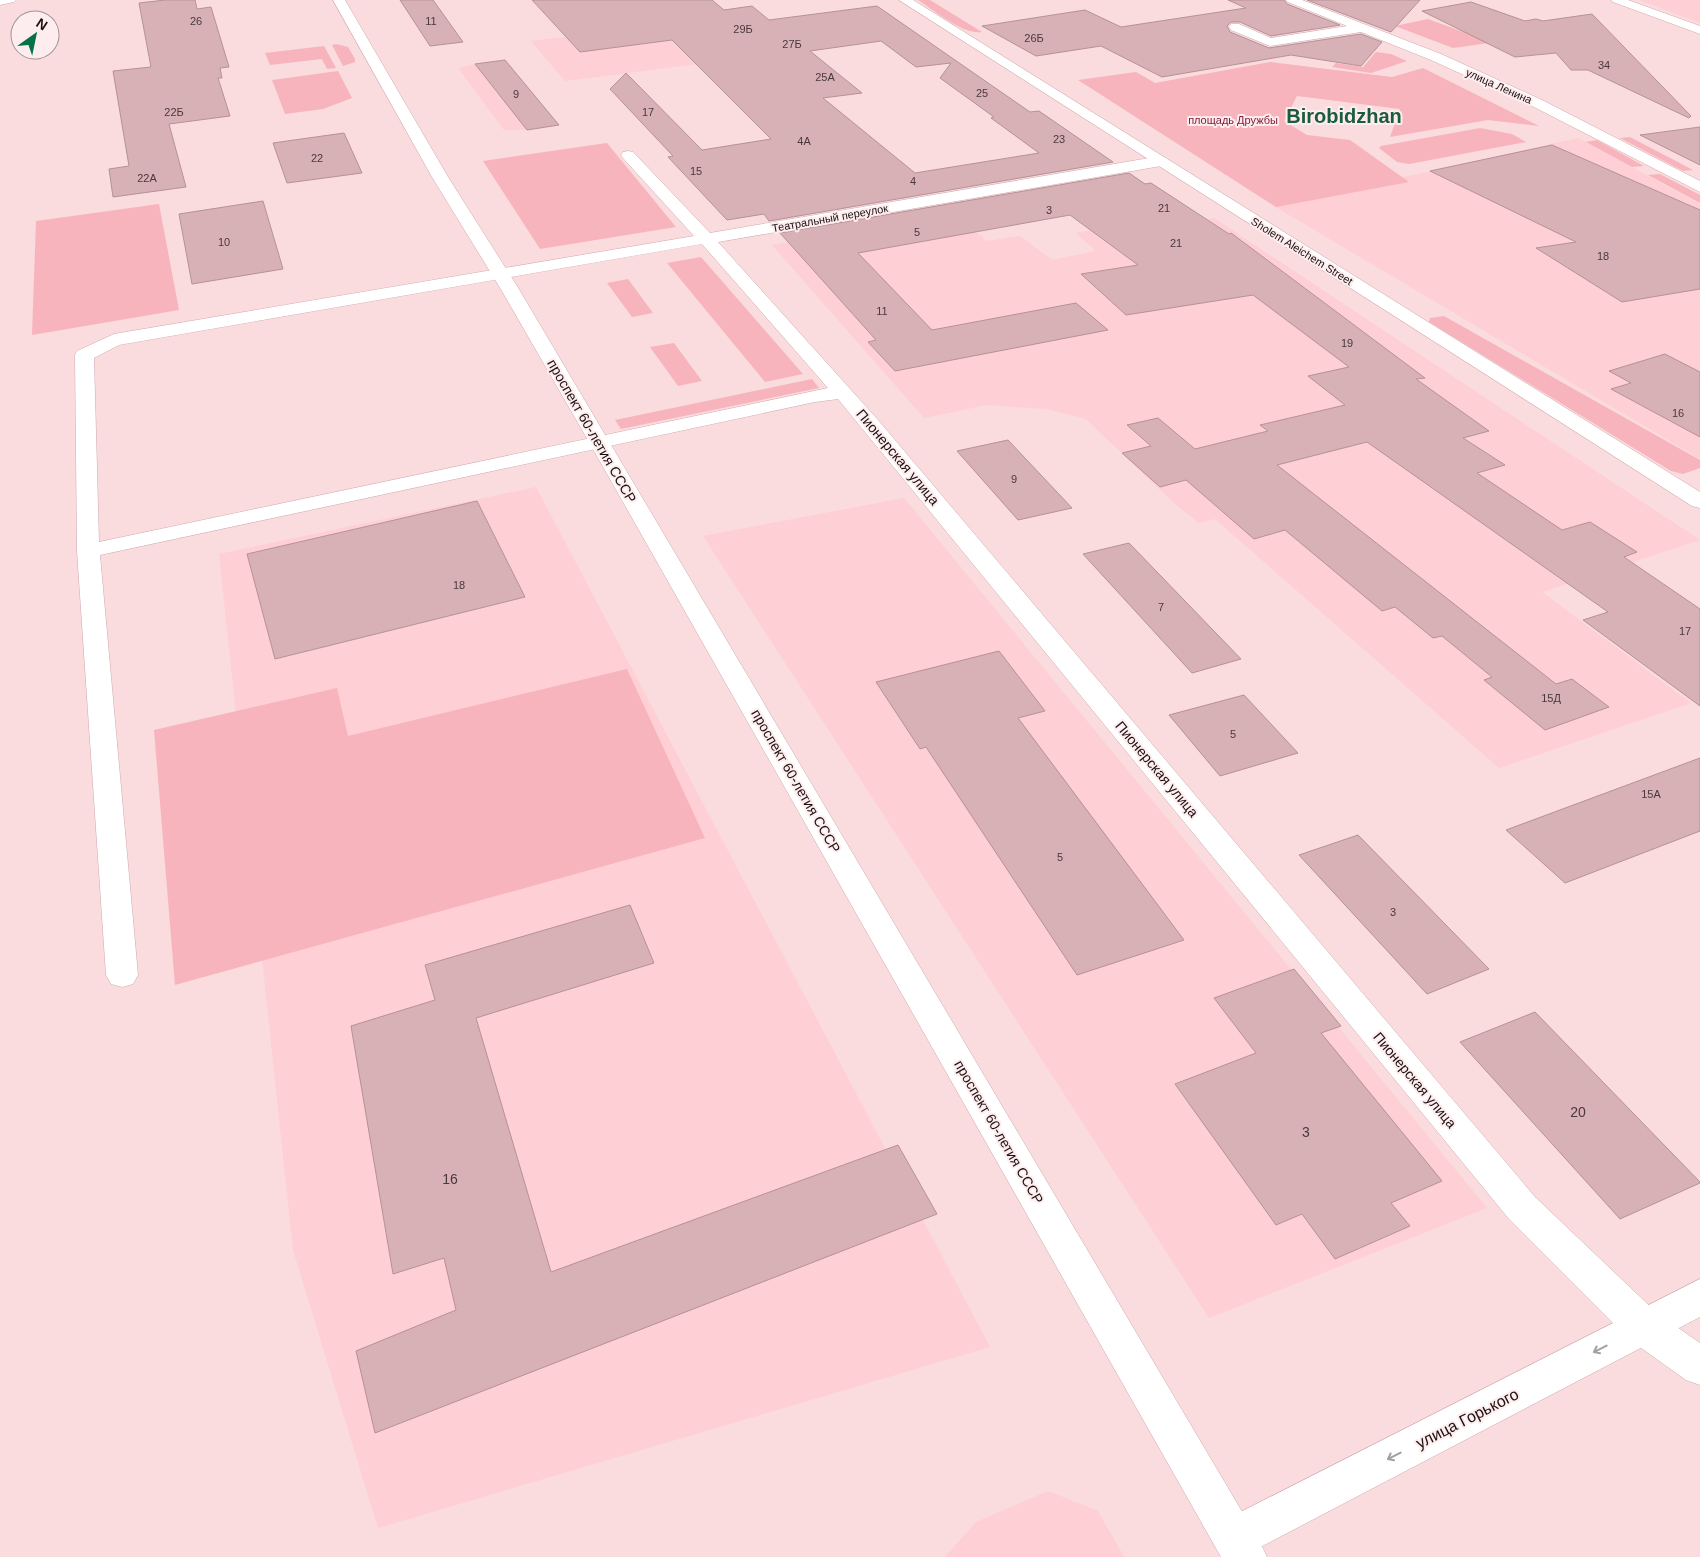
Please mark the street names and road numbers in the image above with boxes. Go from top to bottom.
street label: улица Ленина [1464,66,1535,106]
street label: Театральный переулок [771,202,889,234]
street label: Sholem Aleichem Street [1249,215,1355,287]
street label: проспект 60-летия СССР [544,356,640,506]
street label: Пионерская улица [853,406,943,508]
street label: проспект 60-летия СССР [748,706,844,856]
street label: Пионерская улица [1112,718,1202,820]
street label: Пионерская улица [1370,1029,1460,1131]
street label: проспект 60-летия СССР [951,1057,1047,1207]
street label: улица Горького [1413,1385,1521,1452]

